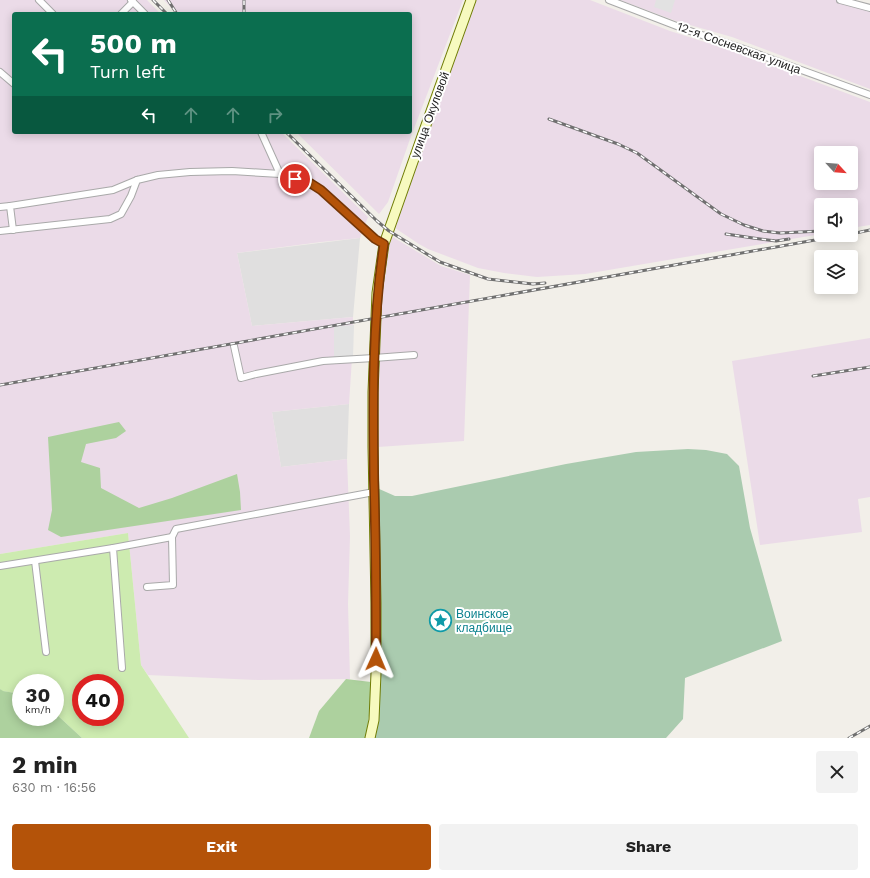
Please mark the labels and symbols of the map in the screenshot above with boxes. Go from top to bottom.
street label: 12-я Сосневская улица [675,19,803,77]
street label: улица Окуловой [408,70,452,160]
north arrow [814,146,858,190]
pin [278,162,312,196]
place label: Воинское кладбище [456,607,512,635]
place icon: Воинское кладбище [427,608,453,634]
position arrow [355,638,397,680]
speed limit sign: 40 [72,674,124,726]

